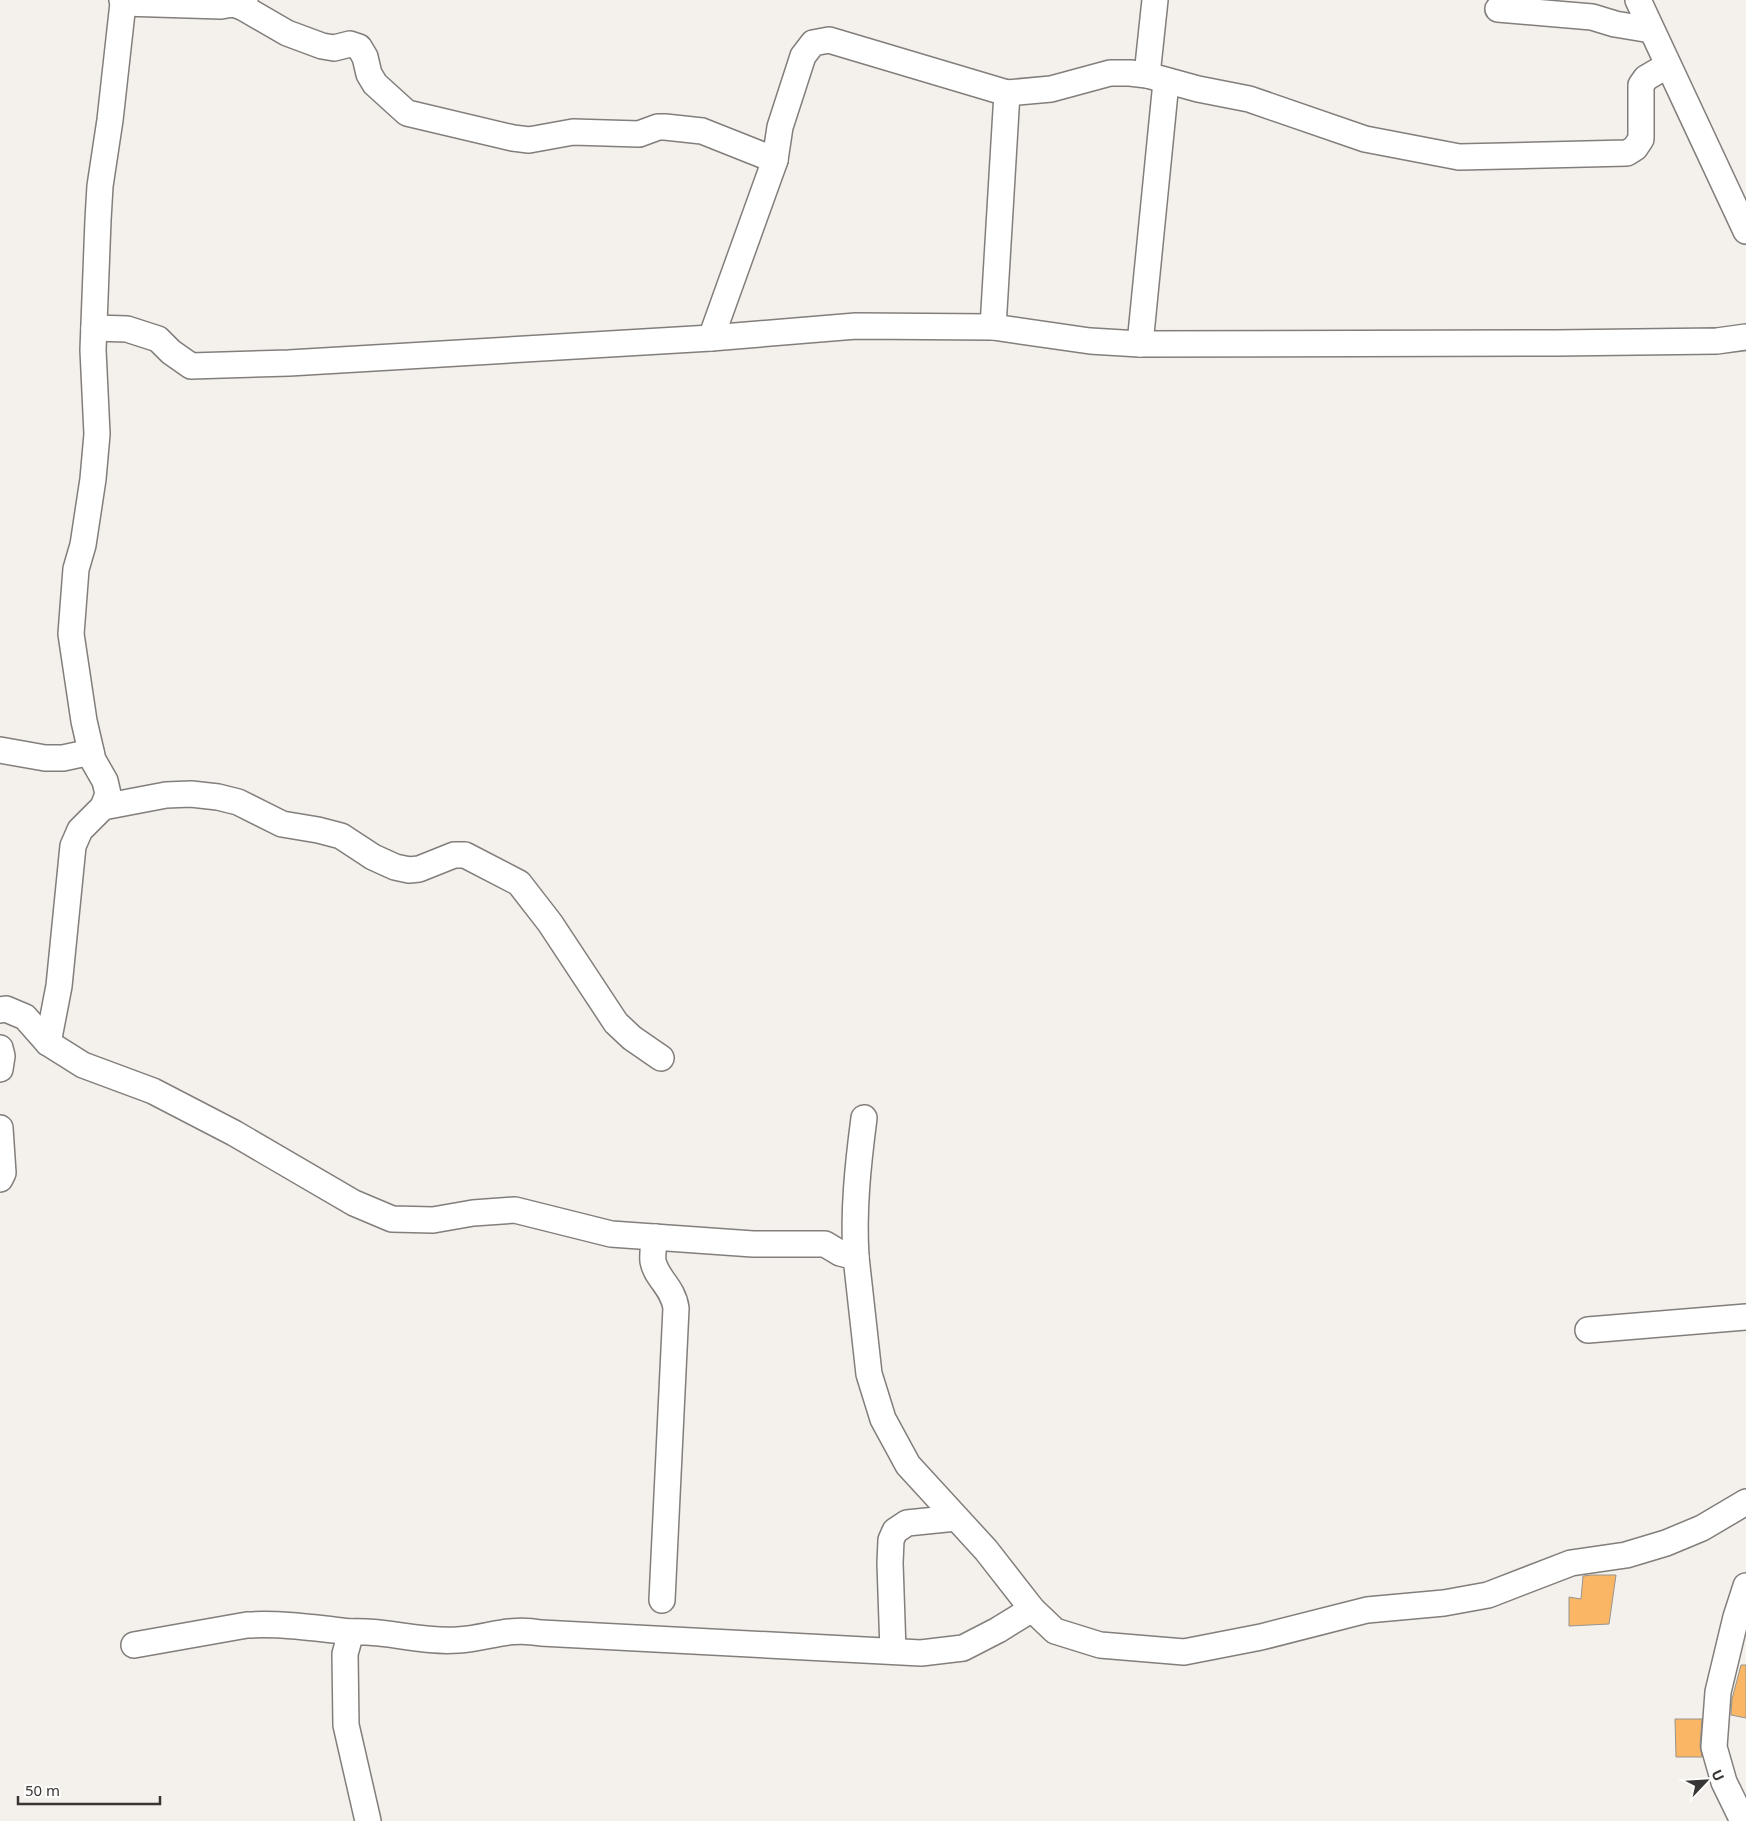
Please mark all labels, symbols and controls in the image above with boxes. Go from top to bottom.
north arrow [1681,1756,1731,1806]
text: U [1707,1766,1729,1784]
scale bar [18,1774,160,1806]
text: 50 m [25,1780,60,1800]

